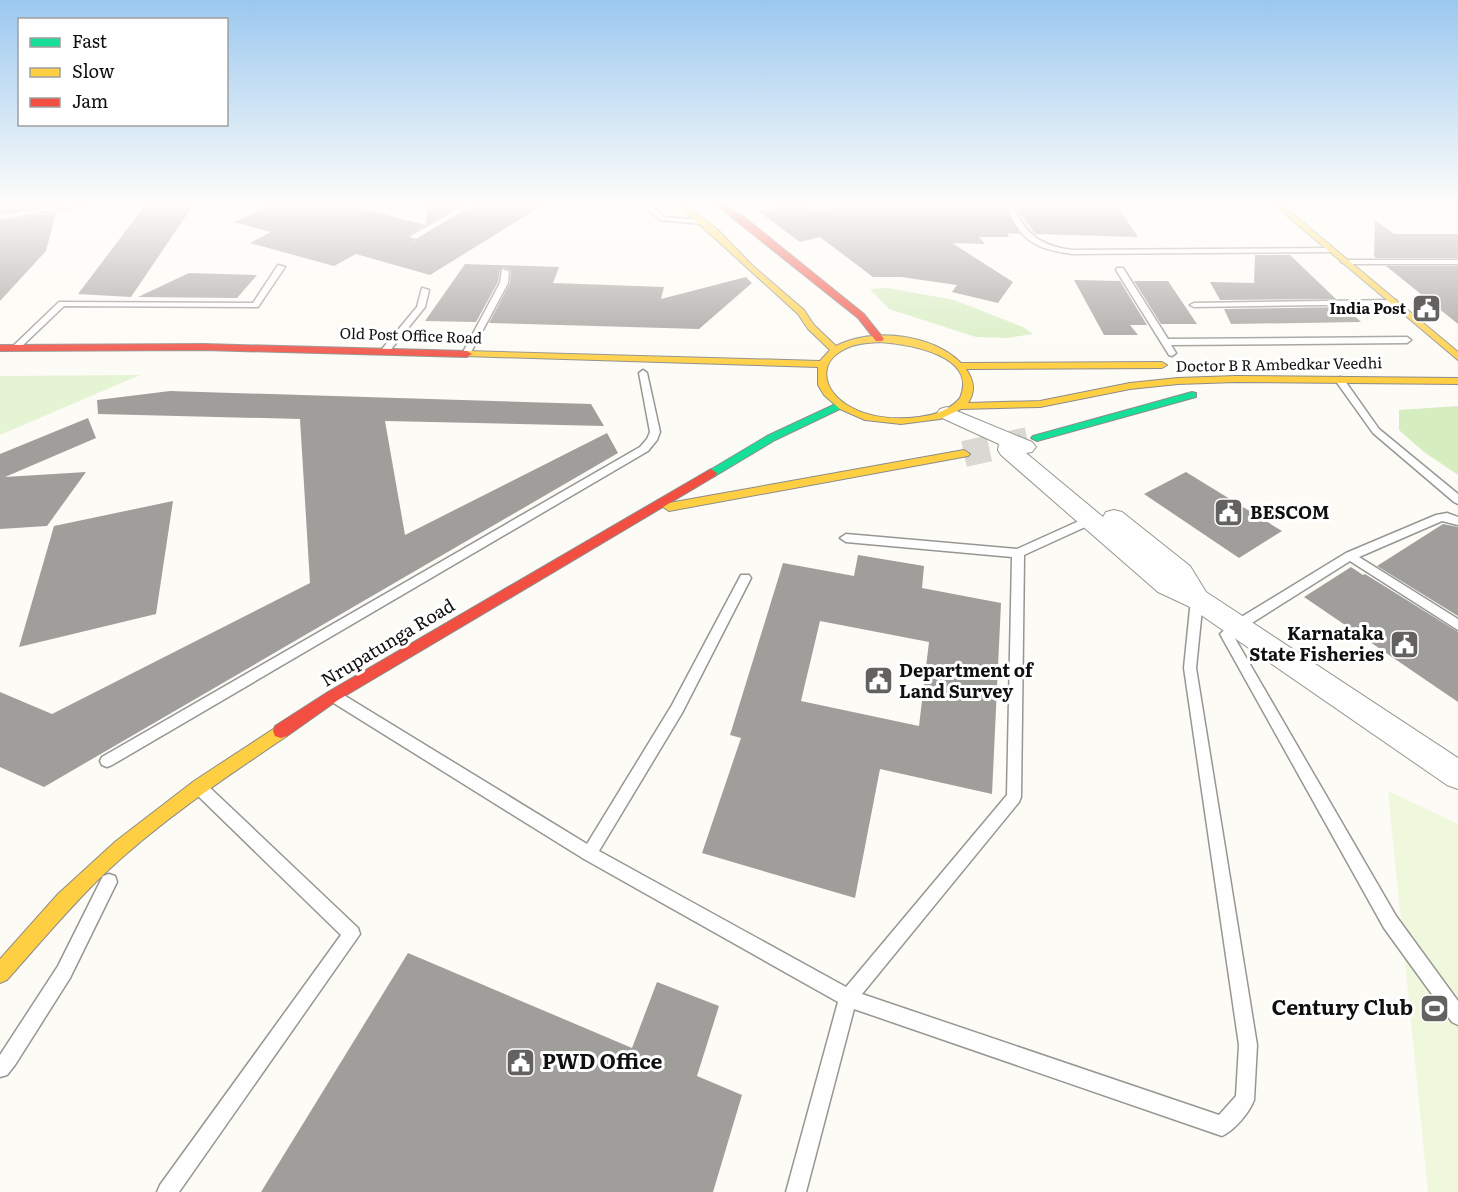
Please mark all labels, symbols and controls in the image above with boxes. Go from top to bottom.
legend [18,18,228,126]
text: Fast [72,27,108,54]
text: Slow [72,57,115,84]
text: Jam [72,87,108,114]
public building icon: India Post [1411,293,1443,325]
place label: India Post [1330,296,1406,319]
street label: Old Post Office Road [339,321,483,348]
street label: Doctor B R Ambedkar Veedhi [1175,350,1382,377]
public building icon: BESCOM [1213,497,1245,529]
place label: BESCOM [1250,498,1330,525]
street label: Nrupatunga Road [315,591,459,692]
place label: Karnataka State Fisheries [1249,619,1385,667]
public building icon: Karnataka State Fisheries [1389,628,1421,660]
place label: Department of Land Survey [899,656,1035,704]
public building icon: Department of Land Survey [862,665,894,697]
place label: Century Club [1271,990,1413,1021]
sports icon: Century Club [1418,992,1450,1024]
place label: PWD Office [542,1044,663,1075]
public building icon: PWD Office [505,1046,537,1078]

